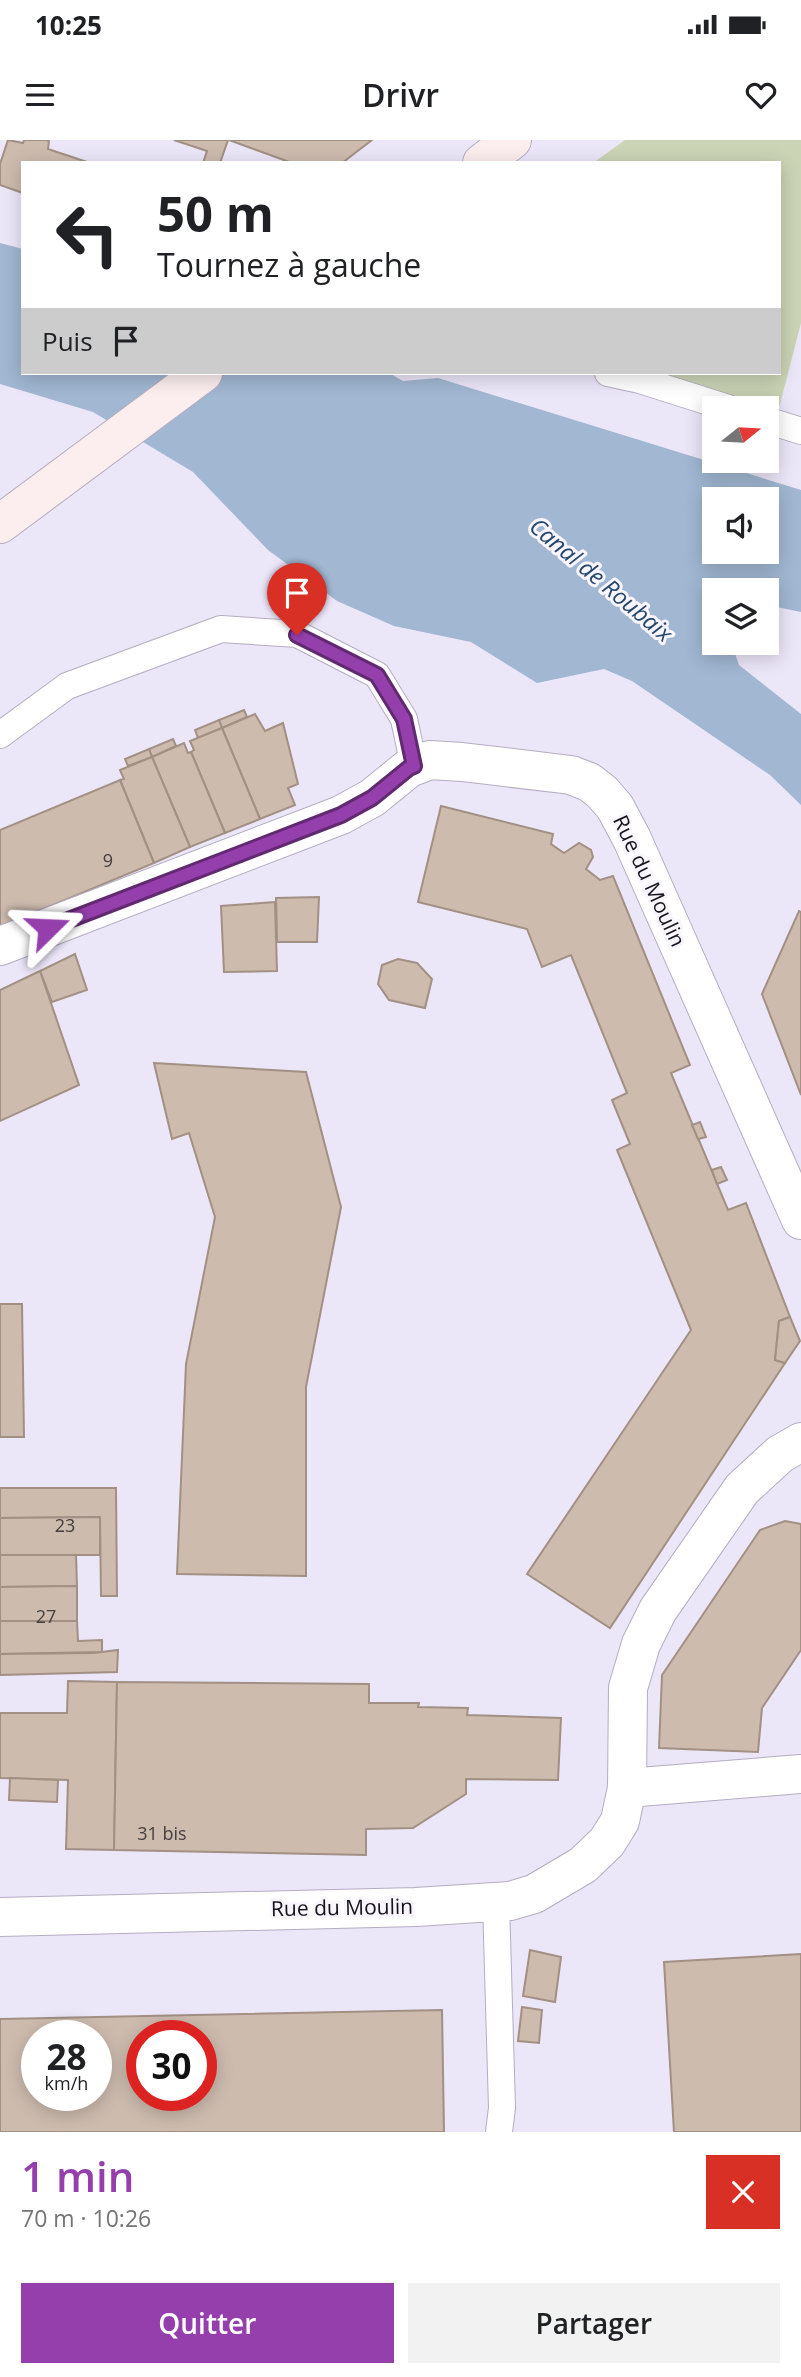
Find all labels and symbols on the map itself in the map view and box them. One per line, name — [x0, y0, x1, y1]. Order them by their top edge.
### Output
north arrow — [702, 396, 779, 472]
water label: Canal de Roubaix — [523, 510, 681, 649]
pin — [267, 563, 327, 635]
street label: Rue du Moulin — [607, 810, 693, 951]
house number: 9 — [103, 848, 113, 872]
position arrow — [11, 891, 85, 965]
house number: 23 — [55, 1513, 75, 1537]
house number: 27 — [36, 1604, 56, 1628]
house number: 31 bis — [137, 1821, 187, 1845]
street label: Rue du Moulin — [271, 1892, 413, 1922]
speed limit sign: 30 — [126, 2020, 217, 2111]

